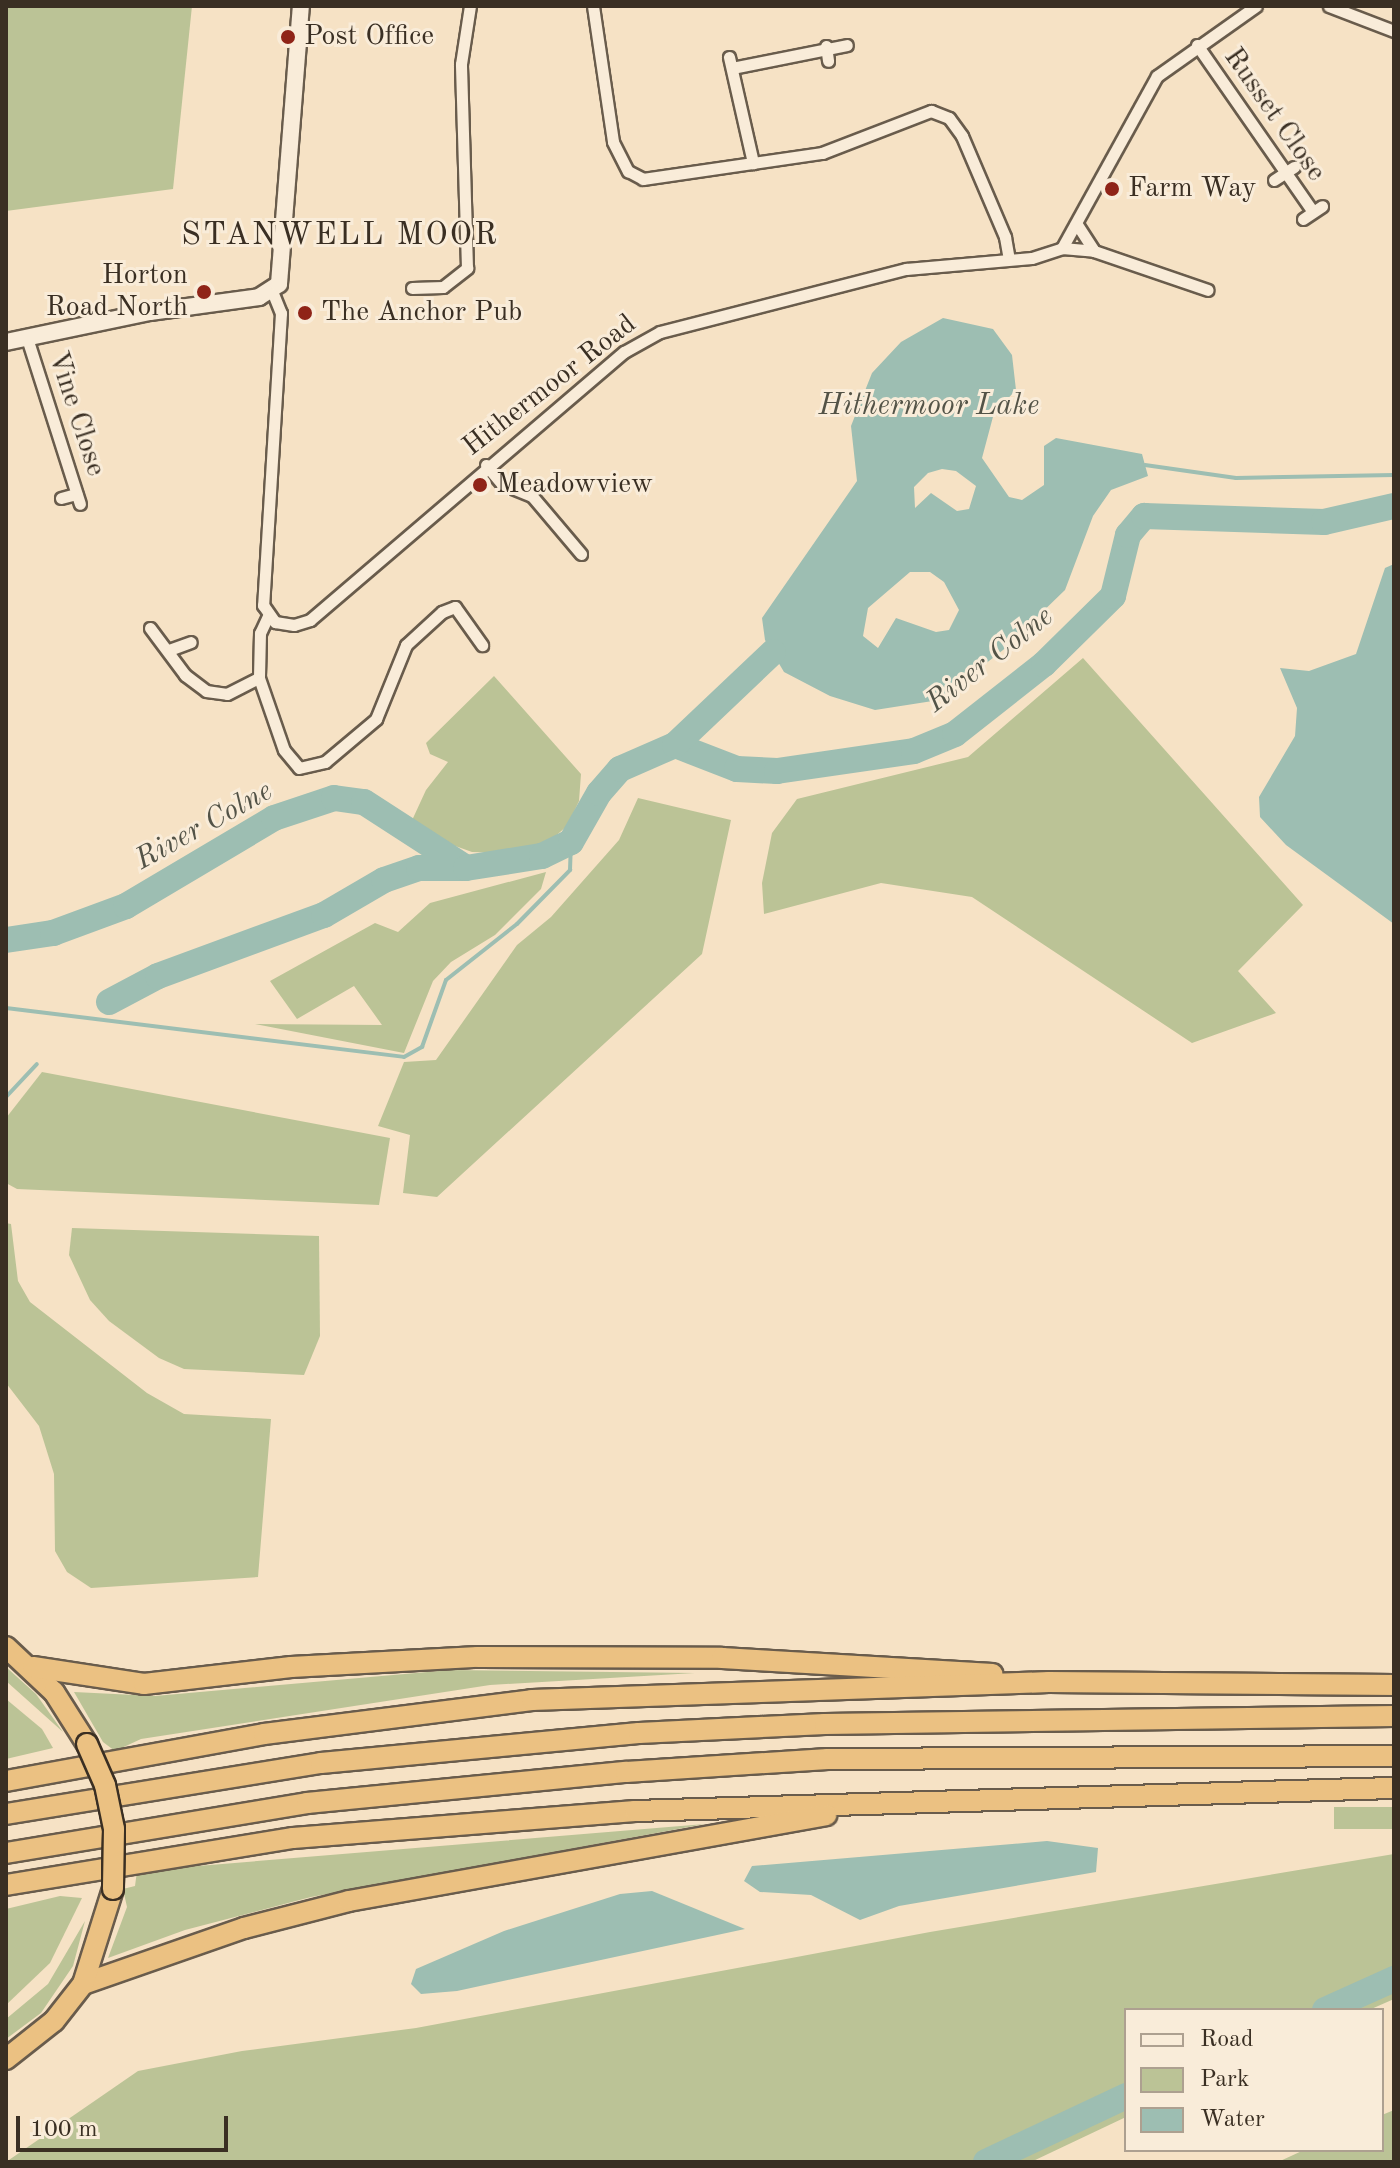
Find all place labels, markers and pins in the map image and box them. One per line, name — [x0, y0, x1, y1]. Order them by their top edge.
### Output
place label: Post Office — [304, 20, 434, 54]
marker: Post Office — [279, 28, 297, 46]
place label: Farm Way — [1128, 172, 1256, 206]
marker: Farm Way — [1103, 180, 1121, 198]
place label: Horton Road North — [46, 259, 188, 325]
marker: Horton Road North — [195, 283, 213, 301]
place label: The Anchor Pub — [321, 296, 522, 330]
marker: The Anchor Pub — [296, 304, 314, 322]
place label: Meadowview — [496, 468, 653, 502]
marker: Meadowview — [471, 476, 489, 494]

